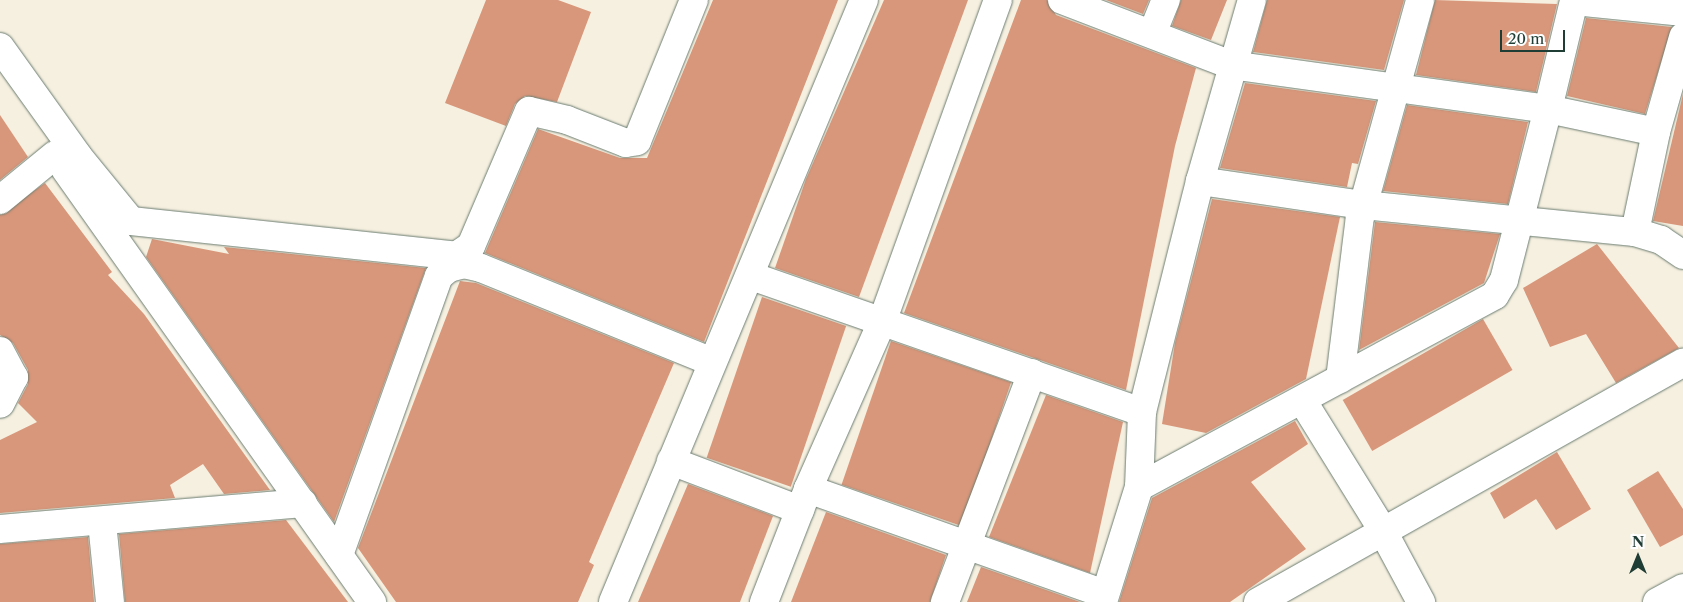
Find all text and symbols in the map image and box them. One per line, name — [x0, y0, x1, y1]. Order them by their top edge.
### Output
scale bar — [1503, 20, 1568, 52]
text: 20 m — [1508, 29, 1544, 48]
north arrow — [1613, 532, 1663, 582]
text: N — [1632, 533, 1644, 551]

